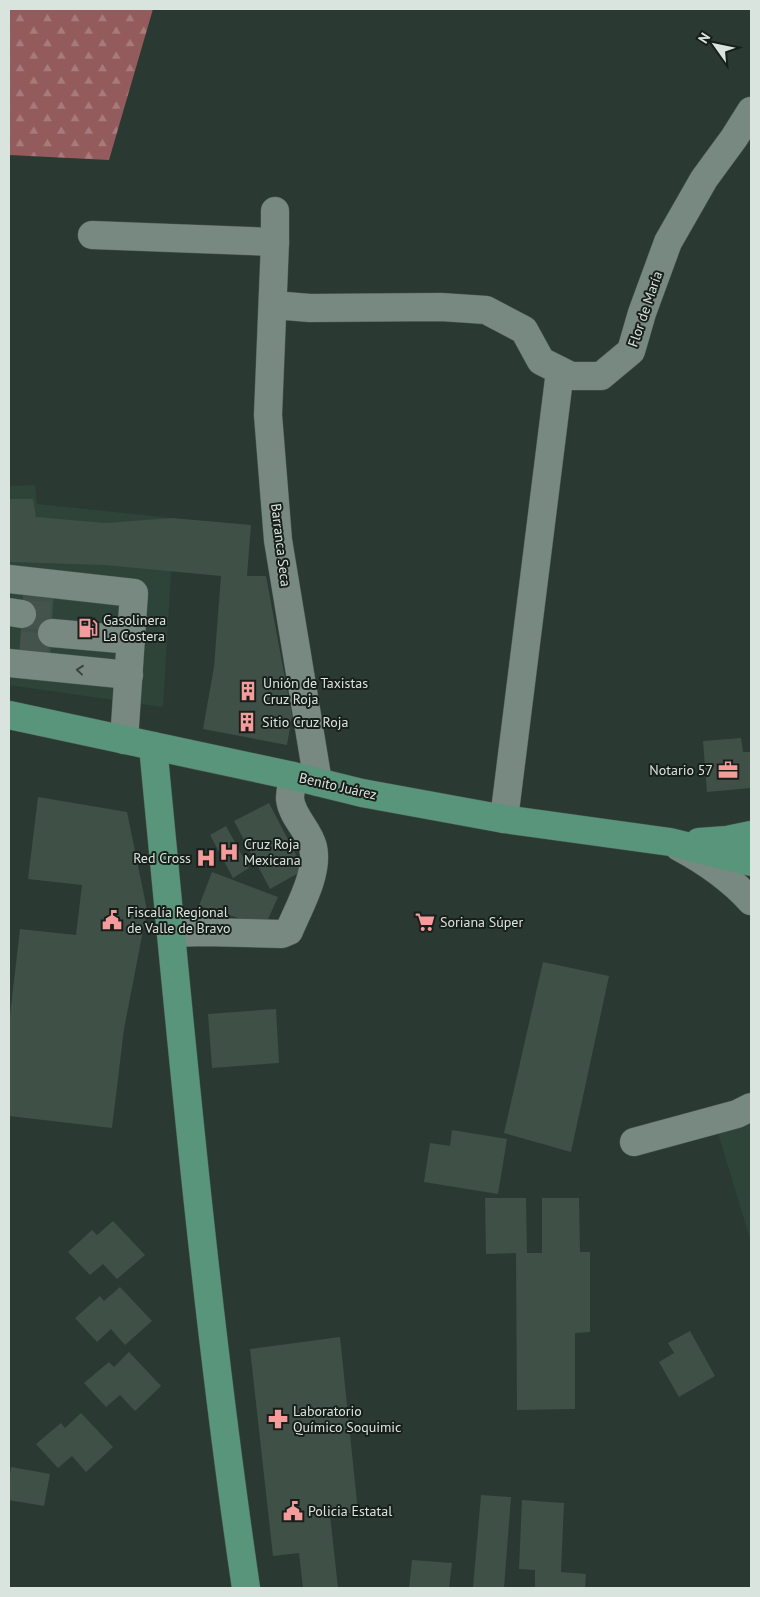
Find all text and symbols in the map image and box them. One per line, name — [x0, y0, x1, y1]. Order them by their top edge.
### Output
north arrow — [690, 20, 740, 70]
text: N — [694, 29, 714, 47]
street label: Flor de María — [624, 269, 666, 349]
street label: Barranca Seca — [267, 502, 295, 588]
place label: Gasolinera La Costera — [103, 611, 166, 645]
fuel station icon: Gasolinera La Costera — [77, 617, 99, 639]
one-way arrow — [76, 665, 84, 676]
place label: Unión de Taxistas Cruz Roja — [263, 674, 368, 708]
building icon: Unión de Taxistas Cruz Roja — [237, 680, 259, 702]
building icon: Sitio Cruz Roja — [236, 711, 258, 733]
place label: Sitio Cruz Roja — [262, 713, 348, 731]
office icon: Notario 57 — [717, 759, 739, 781]
place label: Notario 57 — [649, 761, 713, 779]
street label: Benito Juárez — [297, 768, 379, 804]
place label: Cruz Roja Mexicana — [244, 835, 301, 869]
hospital icon: Cruz Roja Mexicana — [218, 841, 240, 863]
hospital icon: Red Cross — [195, 847, 217, 869]
place label: Red Cross — [133, 849, 191, 867]
place label: Fiscalía Regional de Valle de Bravo — [127, 903, 231, 937]
public building icon: Fiscalía Regional de Valle de Bravo — [101, 909, 123, 931]
supermarket icon: Soriana Súper — [414, 911, 436, 933]
place label: Soriana Súper — [440, 913, 523, 931]
place label: Laboratorio Químico Soquimic — [293, 1402, 401, 1436]
pharmacy icon: Laboratorio Químico Soquimic — [267, 1408, 289, 1430]
public building icon: Policia Estatal — [282, 1500, 304, 1522]
place label: Policia Estatal — [308, 1502, 392, 1520]

